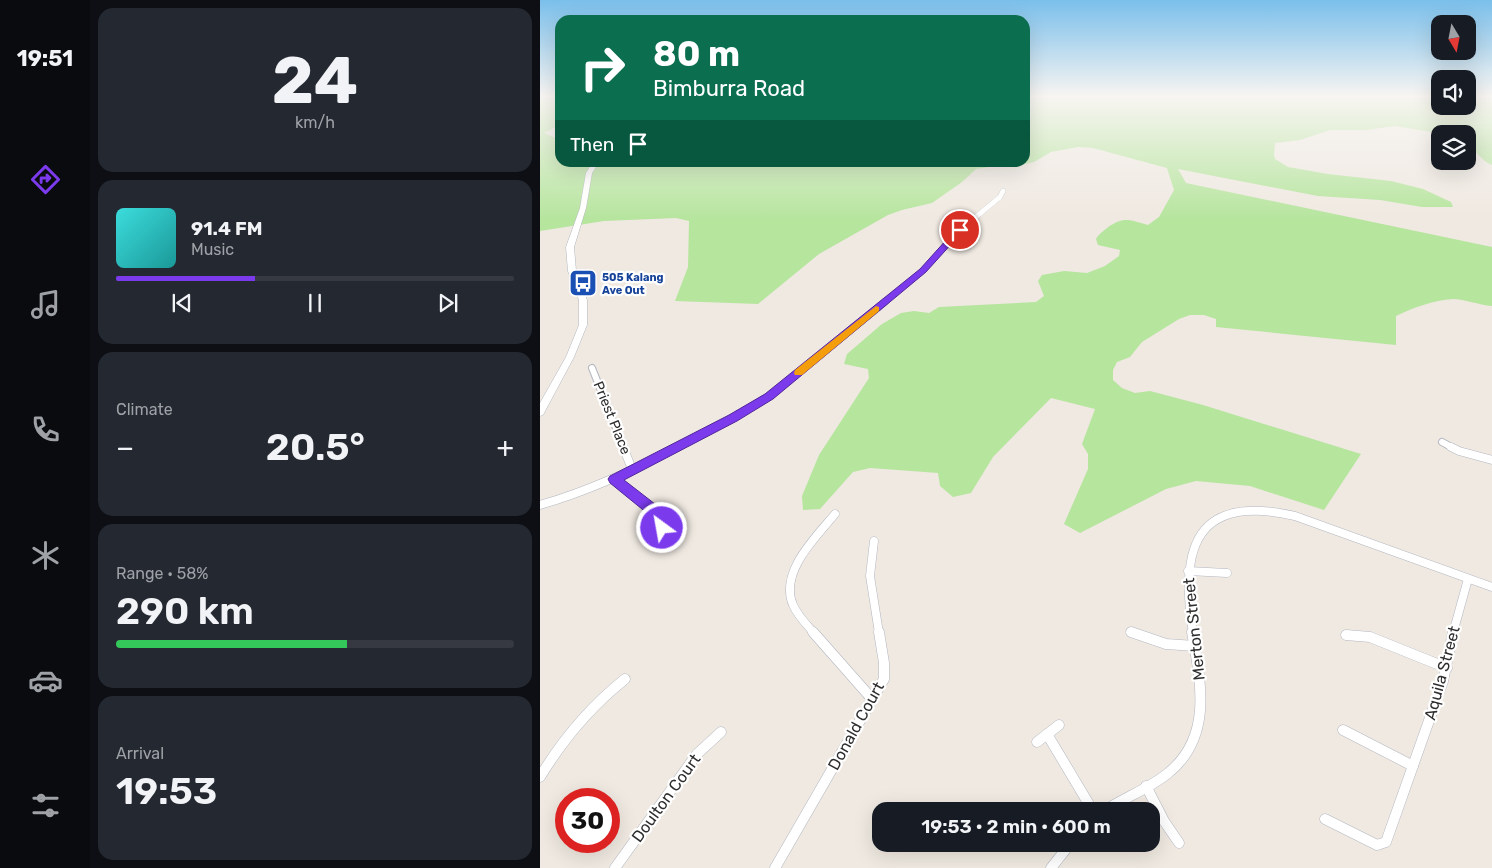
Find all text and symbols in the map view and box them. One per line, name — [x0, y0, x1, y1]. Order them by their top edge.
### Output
north arrow — [1431, 15, 1476, 60]
map controls — [1431, 15, 1476, 170]
text: 80 m — [653, 33, 740, 75]
icon: right — [570, 35, 635, 100]
text: 24 — [272, 42, 358, 119]
text: 19:51 — [17, 45, 73, 72]
button: sound — [1431, 70, 1476, 115]
text: Bimburra Road — [653, 75, 805, 102]
text: km/h — [295, 113, 335, 132]
button: layers — [1431, 125, 1476, 170]
icon: arrive — [624, 130, 652, 158]
text: Then — [570, 133, 614, 156]
icon: directions — [28, 162, 63, 197]
pin — [939, 209, 981, 251]
icon: arrive — [946, 216, 974, 244]
text: 91.4 FM — [191, 217, 262, 240]
text: Music — [191, 240, 234, 259]
bus stop icon: 505 Kalang Ave Out — [568, 268, 598, 298]
place label: 505 Kalang Ave Out — [602, 271, 663, 297]
icon: music — [28, 287, 63, 322]
icon: previous — [168, 289, 196, 317]
icon: pause — [301, 289, 329, 317]
icon: next — [434, 289, 462, 317]
street label: Priest Place — [590, 379, 634, 457]
text: Climate — [116, 400, 173, 419]
icon: phone — [28, 412, 63, 447]
text: 20.5° — [266, 424, 365, 470]
text: − — [116, 431, 134, 464]
text: + — [497, 431, 514, 464]
position arrow — [635, 501, 687, 553]
icon: climate — [28, 538, 63, 573]
text: Range · 58% — [116, 564, 209, 583]
street label: Merton Street — [1179, 577, 1209, 681]
text: 290 km — [116, 588, 254, 634]
street label: Aquila Street — [1420, 624, 1464, 722]
icon: car — [28, 663, 63, 698]
street label: Donald Court — [824, 679, 888, 773]
text: Arrival — [116, 744, 164, 763]
street label: Doulton Court — [628, 750, 704, 846]
text: 19:53 — [116, 768, 217, 814]
icon: filters — [28, 788, 63, 823]
speed limit sign: 30 — [555, 788, 620, 853]
text: 19:53 · 2 min · 600 m — [921, 815, 1111, 838]

